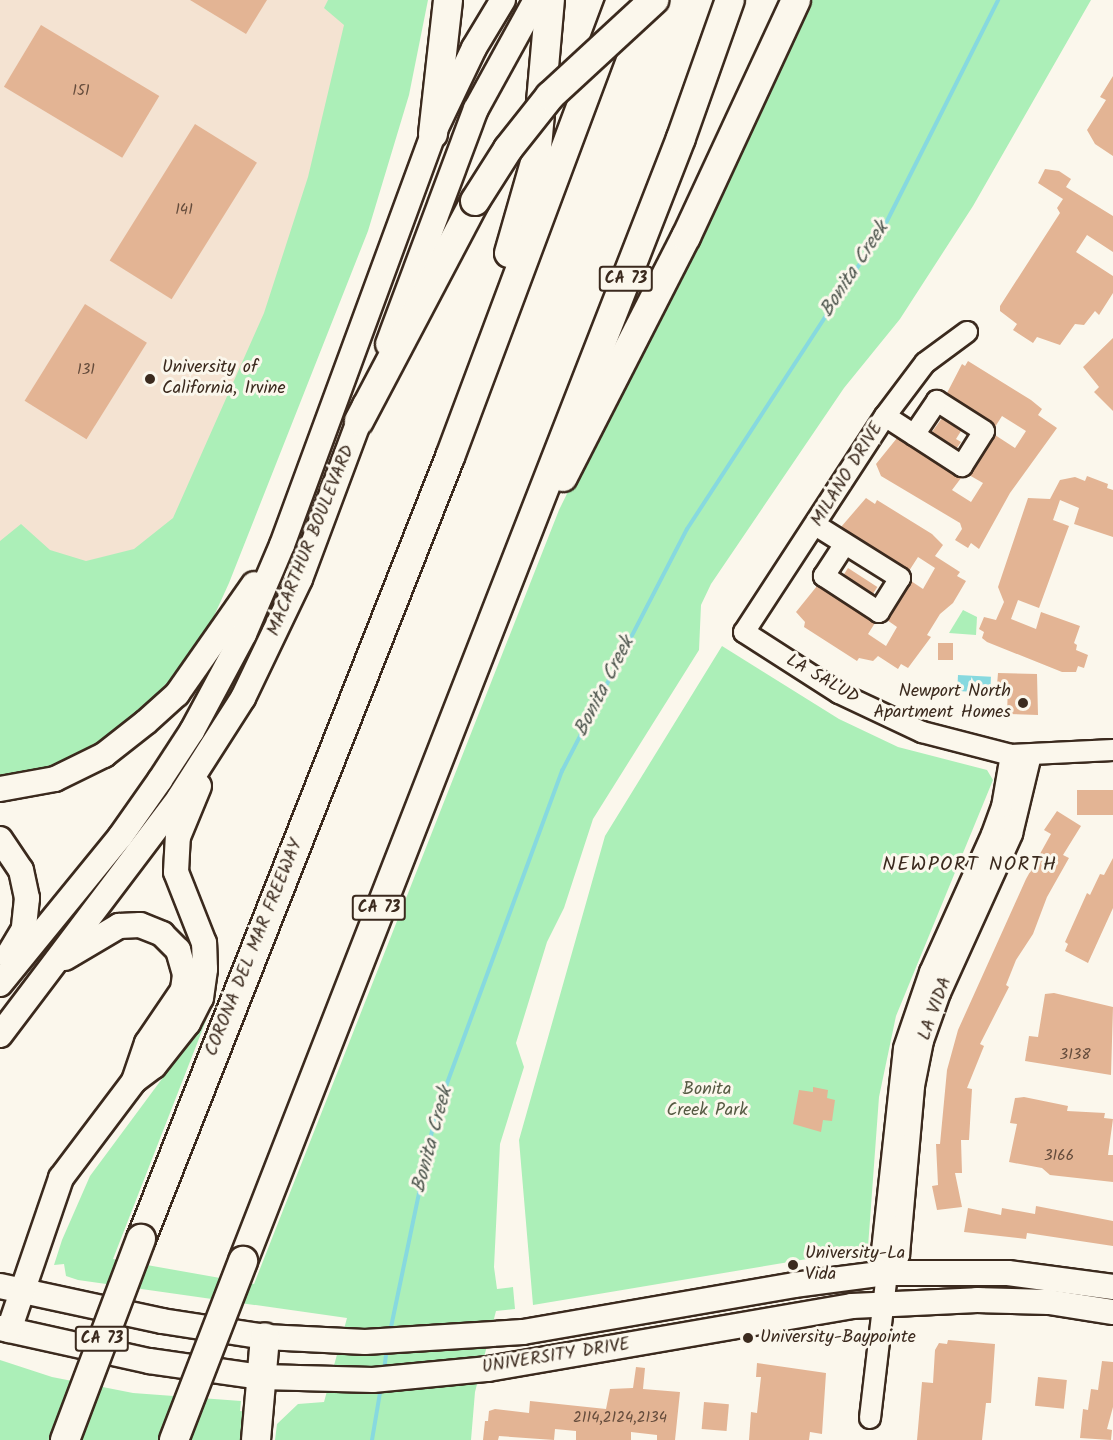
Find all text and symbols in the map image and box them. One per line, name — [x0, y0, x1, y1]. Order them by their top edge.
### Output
house number: 151 — [72, 83, 90, 101]
house number: 141 — [175, 202, 193, 220]
water label: Bonita Creek — [815, 218, 895, 322]
road number: CA 73 — [598, 266, 654, 292]
place label: University of California, Irvine — [162, 358, 286, 400]
house number: 131 — [77, 362, 95, 380]
marker: University of California, Irvine — [143, 372, 157, 386]
street label: MILANO DRIVE — [807, 419, 889, 531]
street label: MACARTHUR BOULEVARD — [264, 442, 360, 640]
water label: Bonita Creek — [570, 633, 640, 741]
street label: LA SALUD — [782, 650, 862, 710]
place label: Newport North Apartment Homes — [874, 682, 1011, 724]
marker: Newport North Apartment Homes — [1016, 696, 1030, 710]
street label: CORONA DEL MAR FREEWAY — [202, 836, 308, 1060]
district label: NEWPORT NORTH — [882, 853, 1058, 877]
road number: CA 73 — [350, 895, 407, 921]
street label: LA VIDA — [915, 974, 957, 1044]
house number: 3138 — [1060, 1047, 1090, 1065]
park label: Bonita Creek Park — [666, 1080, 748, 1122]
water label: Bonita Creek — [407, 1085, 459, 1195]
house number: 3166 — [1044, 1148, 1074, 1166]
place label: University-La Vida — [805, 1244, 905, 1286]
marker: University-La Vida — [786, 1258, 800, 1272]
road number: CA 73 — [74, 1326, 130, 1352]
place label: University-Baypointe — [760, 1327, 916, 1349]
marker: University-Baypointe — [741, 1331, 755, 1345]
street label: UNIVERSITY DRIVE — [481, 1335, 631, 1379]
house number: 2114,2124,2134 — [573, 1410, 667, 1428]

